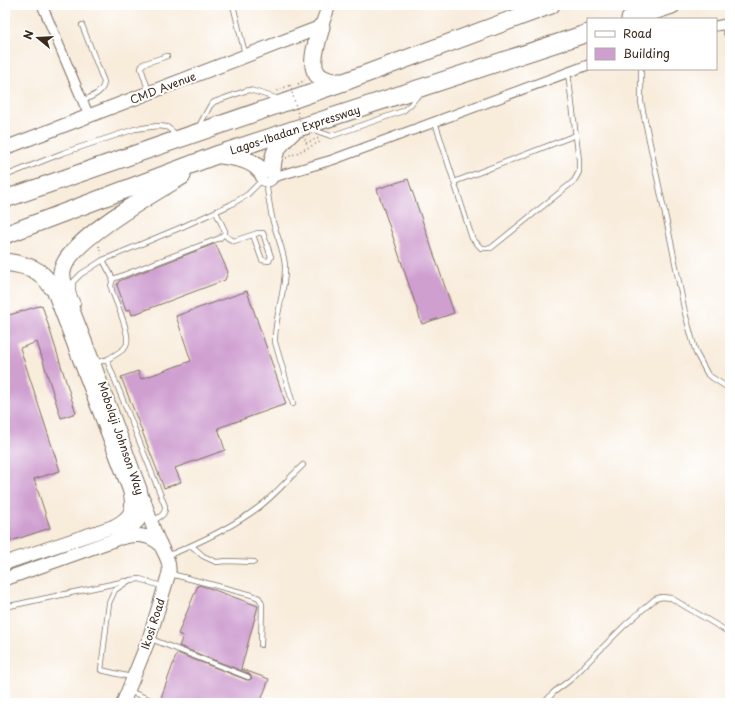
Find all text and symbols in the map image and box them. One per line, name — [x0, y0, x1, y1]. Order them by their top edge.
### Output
north arrow — [18, 18, 58, 58]
legend — [587, 18, 717, 70]
text: Road — [623, 24, 652, 42]
text: N — [19, 28, 38, 42]
text: Building — [623, 44, 670, 62]
street label: CMD Avenue — [127, 67, 198, 108]
street label: Lagos-Ibadan Expressway — [227, 100, 362, 159]
street label: Mobolaji Johnson Way — [94, 379, 149, 497]
street label: Ikosi Road — [136, 596, 169, 652]

